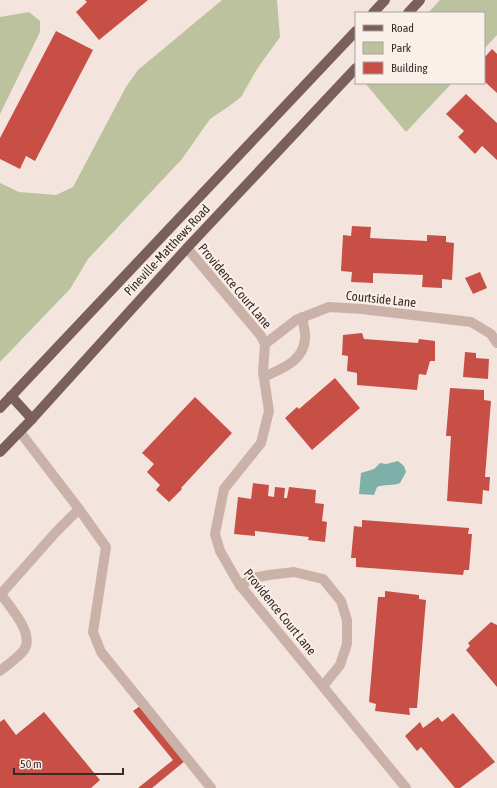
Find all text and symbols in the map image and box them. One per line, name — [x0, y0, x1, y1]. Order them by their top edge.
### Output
legend — [355, 12, 485, 84]
text: Road — [391, 21, 414, 35]
text: Park — [391, 41, 412, 55]
text: Building — [391, 61, 429, 75]
street label: Pineville-Matthews Road — [121, 201, 213, 299]
street label: Providence Court Lane — [195, 241, 275, 332]
street label: Courtside Lane — [345, 288, 417, 310]
street label: Providence Court Lane — [241, 566, 319, 658]
scale bar — [14, 750, 123, 776]
text: 50 m — [20, 757, 42, 771]

